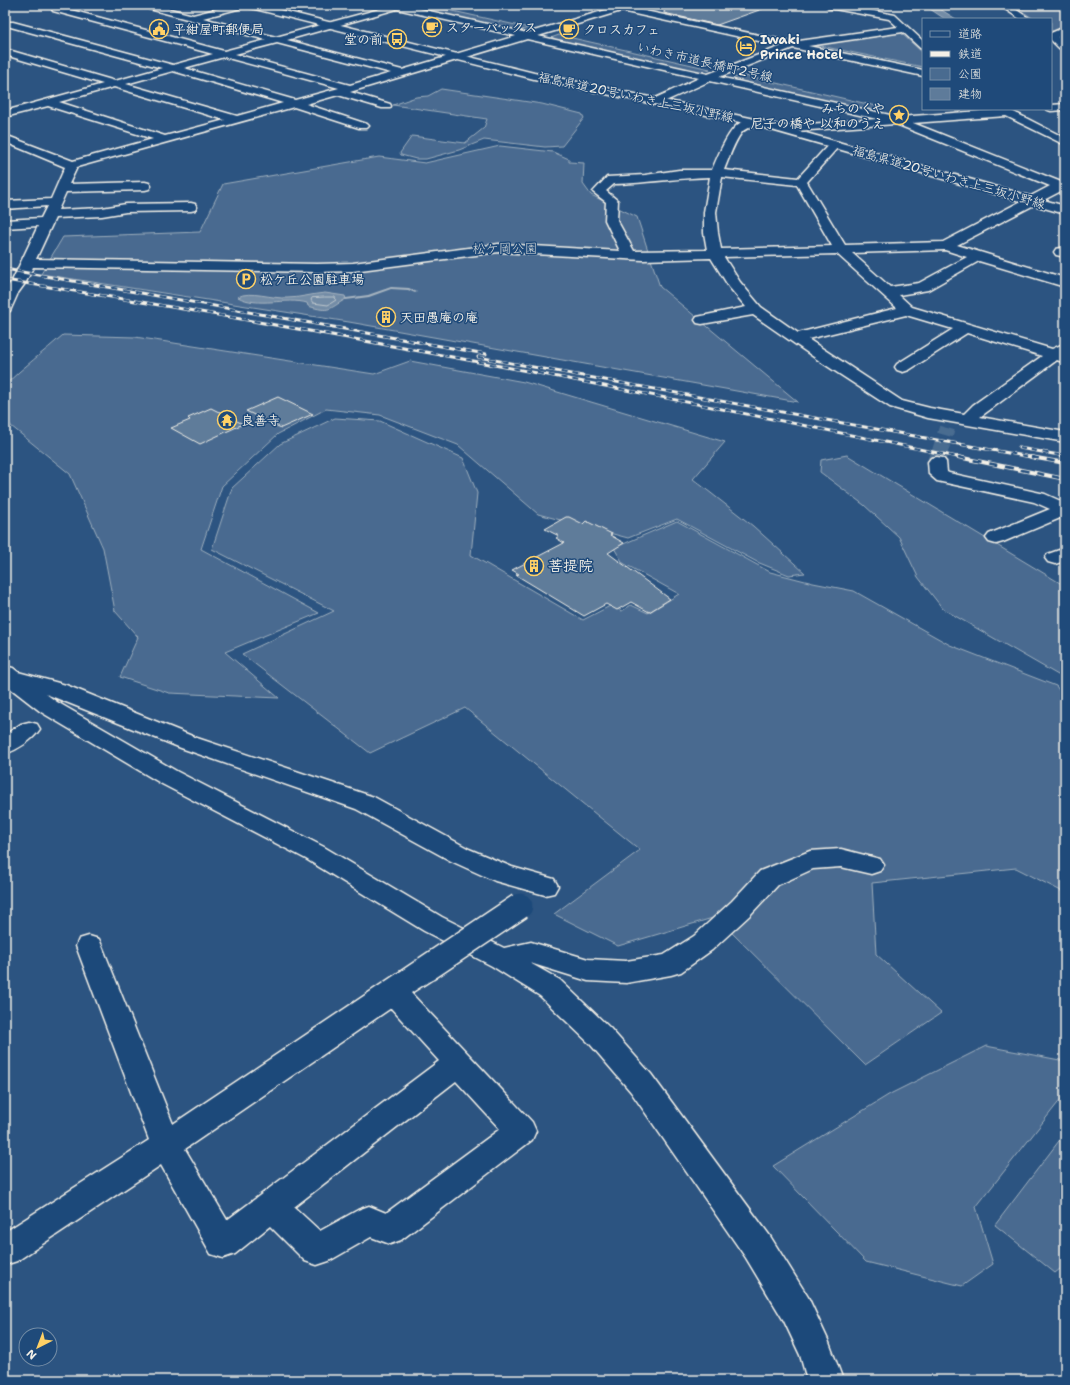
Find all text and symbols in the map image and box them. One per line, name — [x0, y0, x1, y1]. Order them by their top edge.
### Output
cafe icon: スターバックス — [421, 16, 443, 38]
public building icon: 平紺屋町郵便局 — [148, 18, 170, 40]
cafe icon: クロスカフェ — [558, 18, 580, 40]
legend — [922, 18, 1052, 110]
place label: スターバックス — [446, 19, 537, 36]
place label: 平紺屋町郵便局 — [173, 21, 264, 38]
place label: クロスカフェ — [583, 21, 660, 38]
text: 道路 — [958, 26, 982, 42]
bus stop icon: 堂の前 — [386, 28, 408, 50]
place label: 堂の前 — [344, 31, 383, 48]
place label: Iwaki Prince Hotel — [760, 31, 843, 63]
hotel icon: Iwaki Prince Hotel — [735, 35, 757, 57]
street label: いわき市道長橋町2号線 — [635, 38, 776, 86]
text: 鉄道 — [958, 46, 982, 62]
text: 公園 — [958, 66, 982, 82]
street label: 福島県道20号いわき上三坂小野線 — [537, 68, 736, 126]
text: 建物 — [958, 86, 982, 102]
place label: みちのくや 尼子の橋や 以和のうえ — [751, 100, 885, 132]
place icon: みちのくや 尼子の橋や 以和のうえ — [888, 104, 910, 126]
street label: 福島県道20号いわき上三坂小野線 — [851, 141, 1048, 213]
park label: 松ケ岡公園 — [472, 240, 538, 257]
parking icon: 松ケ丘公園駐車場 — [235, 268, 257, 290]
place label: 松ケ丘公園駐車場 — [260, 271, 364, 288]
building icon: 天田愚庵の庵 — [375, 306, 397, 328]
place label: 天田愚庵の庵 — [400, 309, 478, 326]
temple icon: 良善寺 — [216, 409, 238, 431]
place label: 良善寺 — [241, 412, 280, 429]
building icon: 菩提院 — [523, 555, 545, 577]
place label: 菩提院 — [548, 556, 593, 576]
north arrow — [18, 1327, 58, 1367]
text: N — [23, 1345, 40, 1363]

